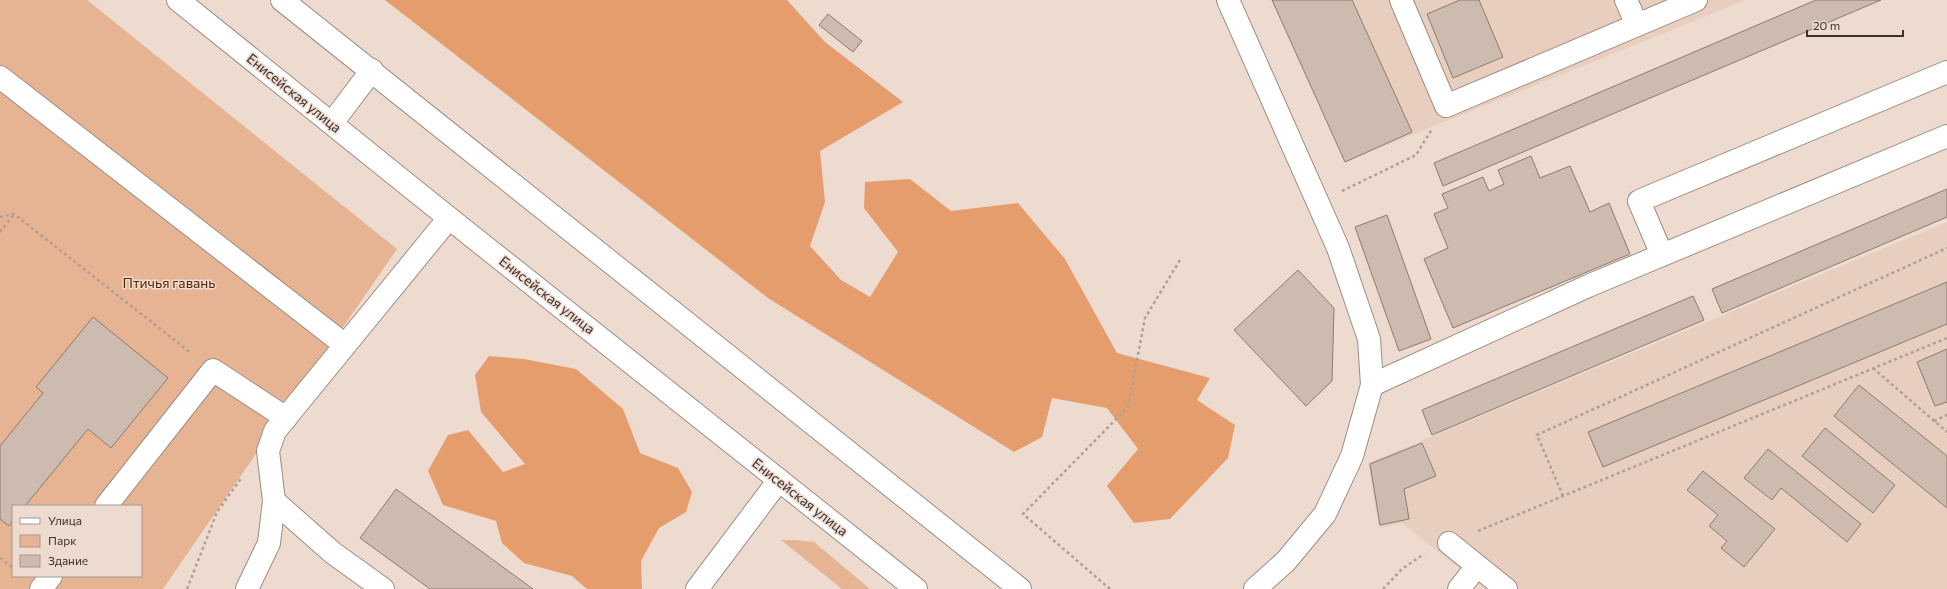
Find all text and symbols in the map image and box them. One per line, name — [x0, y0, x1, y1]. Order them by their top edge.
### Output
scale bar — [1807, 12, 1903, 38]
text: 20 m — [1813, 18, 1840, 32]
street label: Енисейская улица — [244, 49, 345, 136]
street label: Енисейская улица — [496, 252, 599, 337]
park label: Птичья гавань — [123, 274, 215, 291]
street label: Енисейская улица — [749, 454, 852, 539]
legend — [12, 505, 142, 577]
text: Улица — [48, 513, 82, 527]
text: Парк — [48, 533, 77, 547]
text: Здание — [48, 553, 88, 567]

